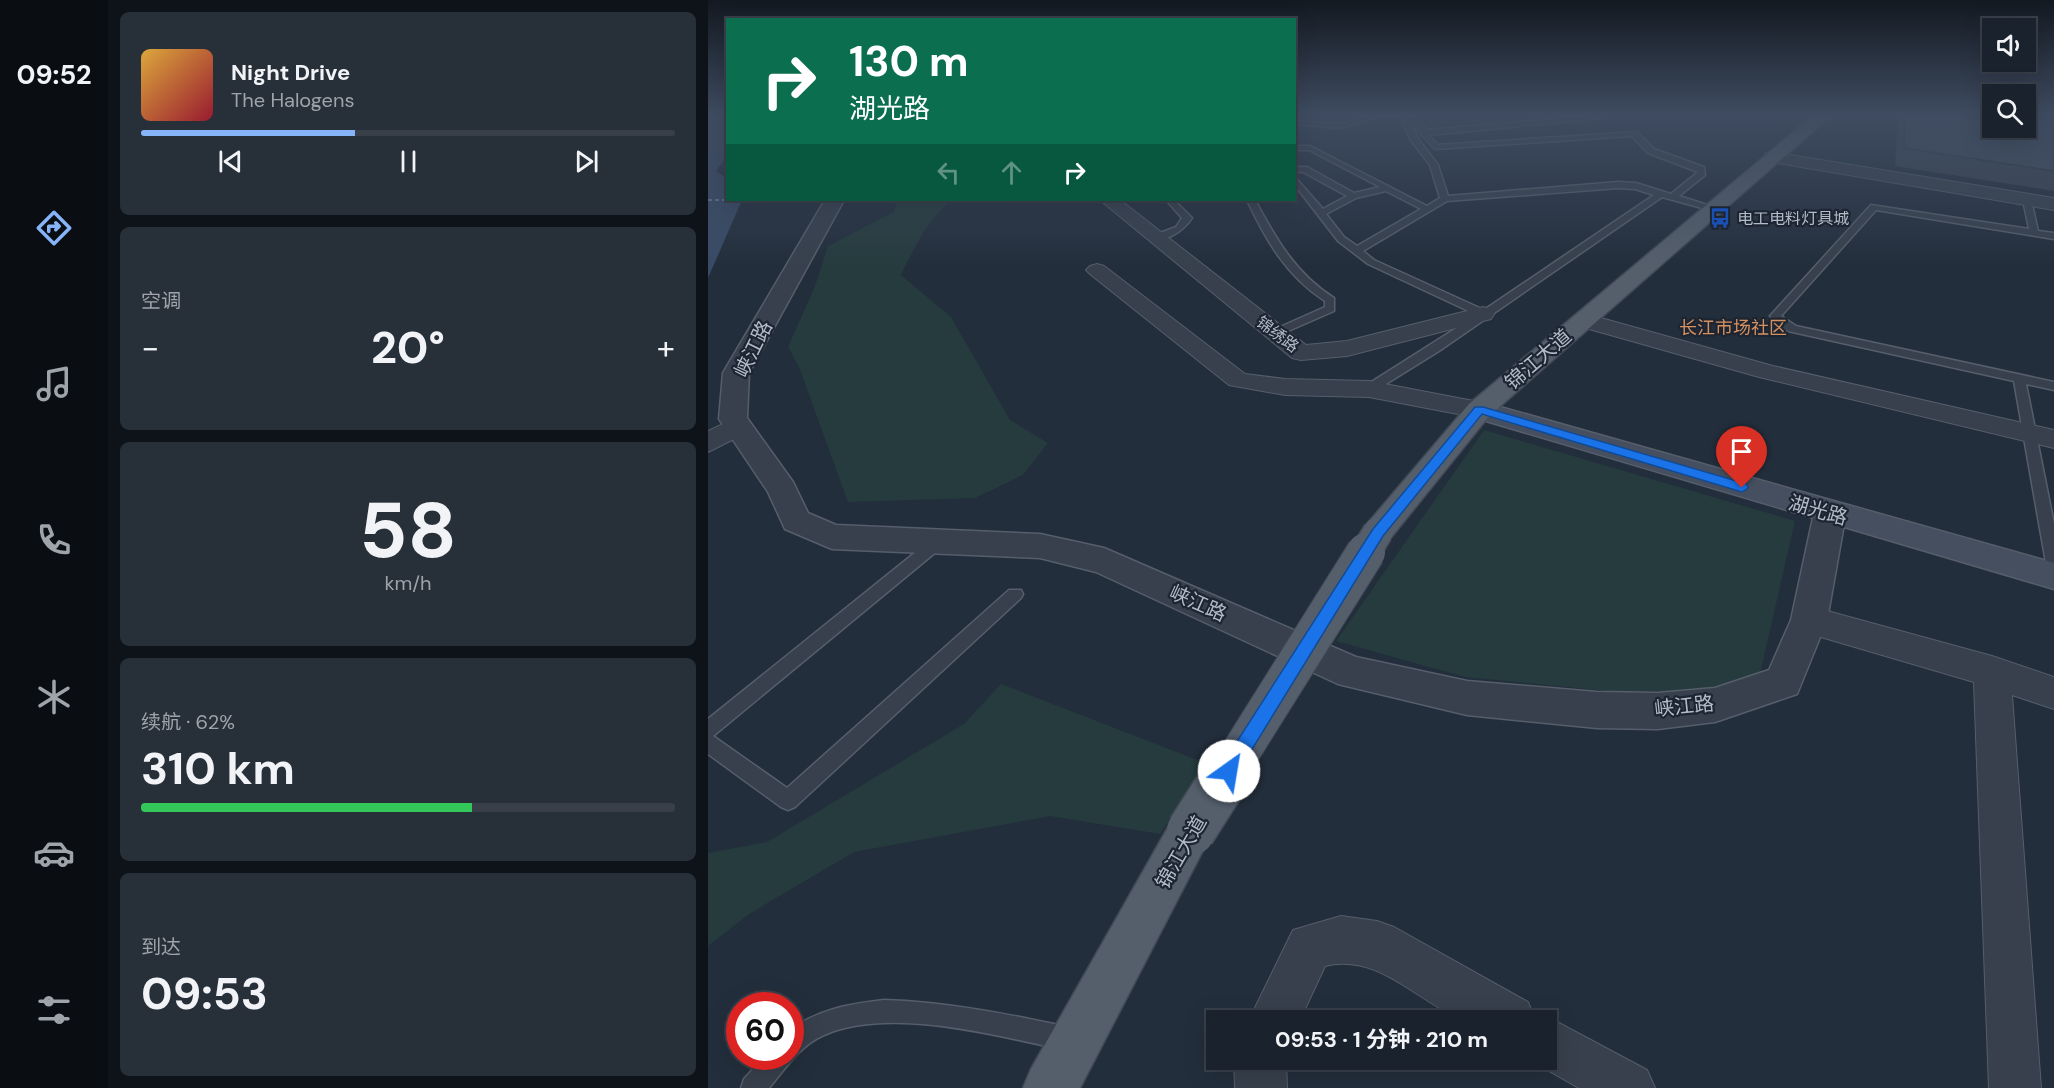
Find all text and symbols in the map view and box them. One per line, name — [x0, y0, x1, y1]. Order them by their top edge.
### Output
map controls — [1982, 18, 2036, 138]
button: sound — [1982, 18, 2036, 72]
text: 130 m — [849, 34, 969, 89]
icon: right — [750, 42, 828, 120]
text: 09:52 — [16, 57, 92, 92]
text: Night Drive — [231, 58, 350, 87]
button: search — [1982, 84, 2036, 138]
text: The Halogens — [231, 87, 354, 113]
text: 湖光路 — [849, 91, 930, 126]
icon: previous — [214, 145, 247, 178]
icon: pause — [392, 145, 425, 178]
icon: next — [570, 145, 603, 178]
icon: left — [932, 156, 965, 189]
icon: ahead — [995, 156, 1028, 189]
icon: right — [1058, 156, 1091, 189]
bus stop icon: 电工电料灯具城 — [1708, 206, 1732, 230]
icon: directions — [33, 207, 75, 249]
place label: 电工电料灯具城 — [1737, 208, 1849, 229]
text: 空调 — [141, 288, 181, 314]
street label: 锦绣路 — [1252, 312, 1303, 357]
street label: 峡江路 — [728, 316, 778, 382]
district label: 长江市场社区 — [1679, 316, 1787, 340]
text: 20° — [371, 318, 445, 377]
street label: 锦江大道 — [1499, 323, 1577, 395]
text: − — [141, 326, 159, 369]
text: + — [657, 326, 675, 369]
icon: music — [33, 363, 75, 405]
pin — [1716, 426, 1767, 488]
icon: arrive — [1725, 435, 1758, 468]
text: 58 — [359, 480, 457, 581]
street label: 湖光路 — [1786, 489, 1850, 531]
icon: phone — [33, 519, 75, 561]
text: km/h — [384, 570, 432, 596]
street label: 峡江路 — [1165, 579, 1231, 627]
icon: climate — [33, 676, 75, 718]
street label: 峡江路 — [1653, 690, 1715, 722]
text: 续航 · 62% — [141, 709, 235, 735]
text: 310 km — [141, 739, 295, 798]
position arrow — [1197, 739, 1261, 803]
street label: 锦江大道 — [1150, 811, 1212, 893]
icon: car — [33, 832, 75, 874]
text: 到达 — [141, 934, 181, 960]
text: 09:53 — [141, 964, 268, 1023]
icon: filters — [33, 989, 75, 1031]
speed limit sign: 60 — [726, 992, 804, 1070]
text: 09:53 · 1 分钟 · 210 m — [1275, 1025, 1488, 1054]

